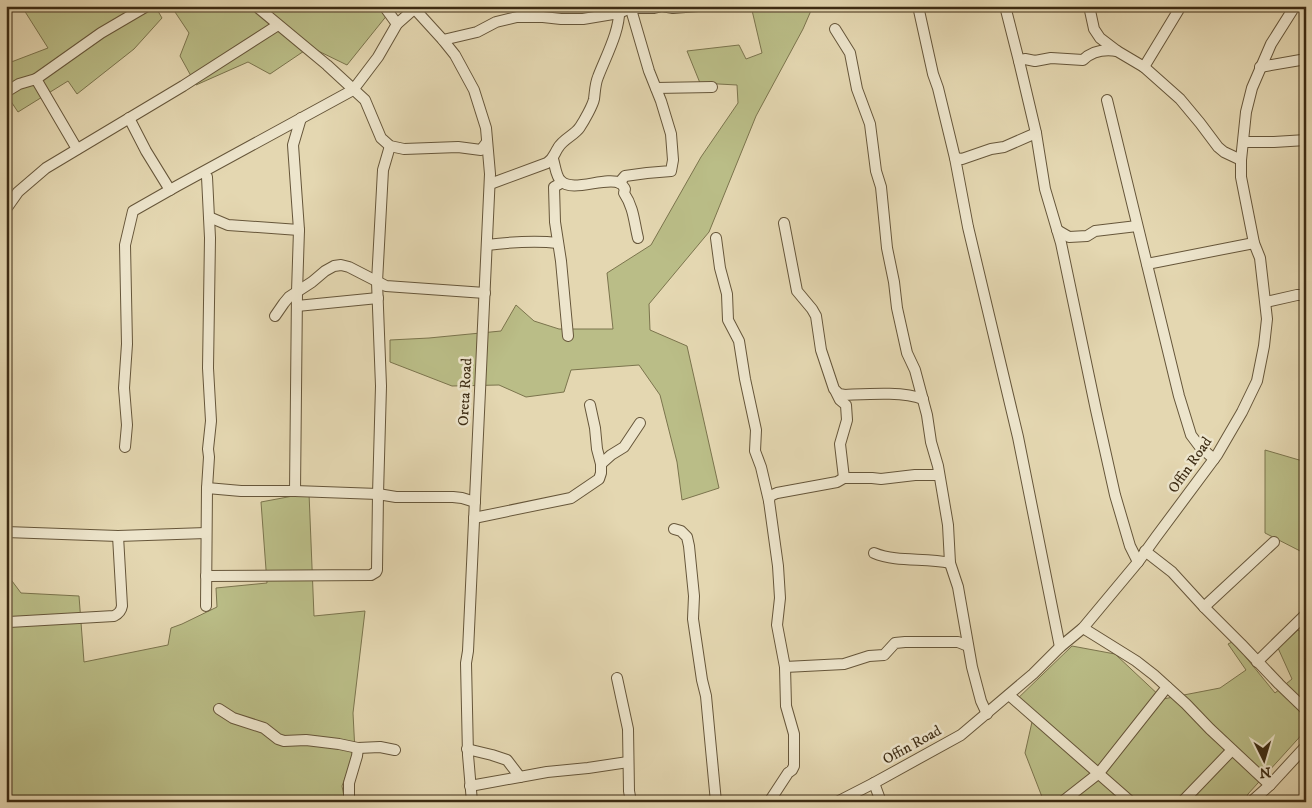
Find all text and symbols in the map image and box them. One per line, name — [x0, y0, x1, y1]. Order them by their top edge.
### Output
street label: Oreta Road — [454, 357, 476, 426]
street label: Offin Road — [1164, 433, 1217, 497]
street label: Offin Road — [879, 721, 945, 769]
north arrow — [1240, 736, 1290, 786]
text: N — [1258, 762, 1272, 781]

